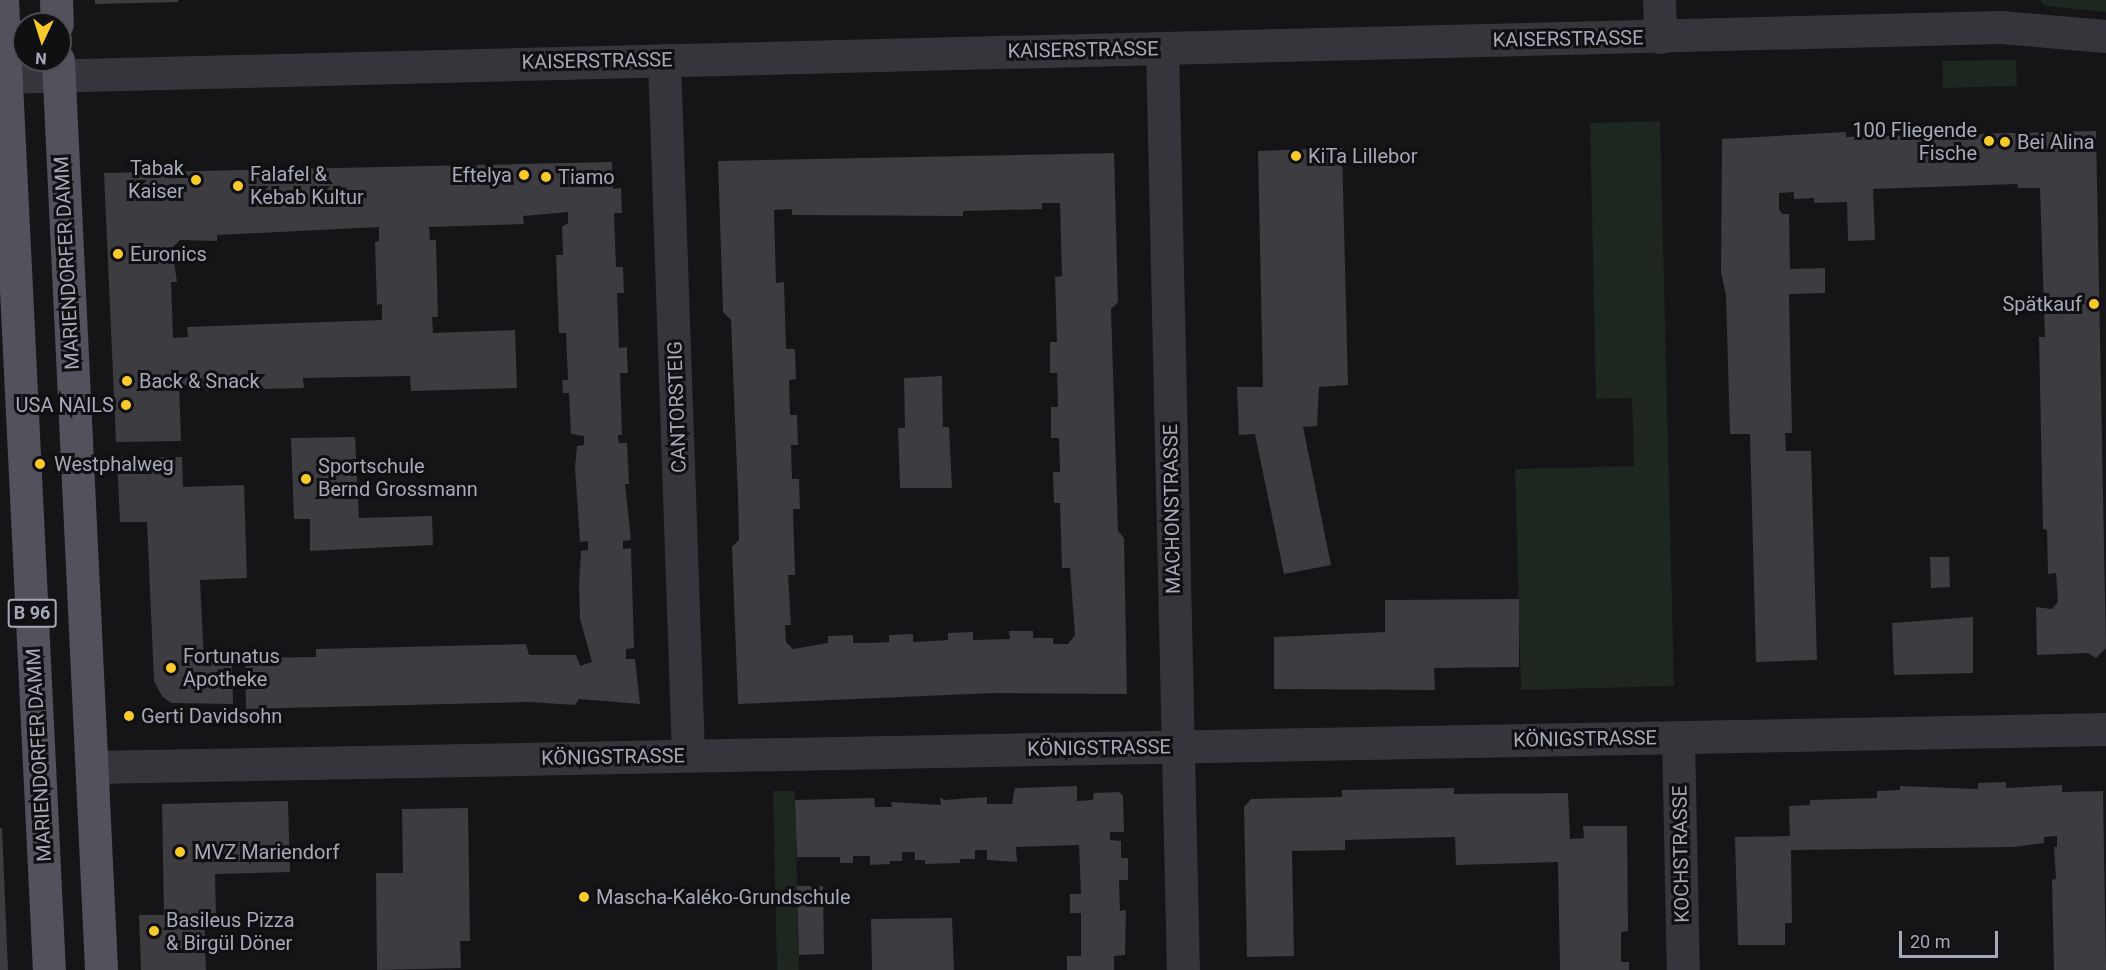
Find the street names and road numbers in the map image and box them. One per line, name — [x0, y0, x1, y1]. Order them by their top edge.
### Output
street label: KAISERSTRASSE — [1492, 26, 1644, 52]
street label: KAISERSTRASSE — [1007, 37, 1159, 63]
street label: KAISERSTRASSE — [521, 48, 673, 74]
street label: MARIENDORFER DAMM — [49, 156, 85, 370]
street label: CANTORSTEIG — [663, 341, 691, 473]
street label: MACHONSTRASSE — [1159, 424, 1185, 594]
road number: B 96 — [6, 598, 57, 628]
street label: MARIENDORFER DAMM — [21, 648, 57, 862]
street label: KÖNIGSTRASSE — [1513, 726, 1657, 752]
street label: KÖNIGSTRASSE — [1027, 735, 1171, 761]
street label: KÖNIGSTRASSE — [541, 744, 685, 770]
street label: KOCHSTRASSE — [1668, 785, 1694, 923]

